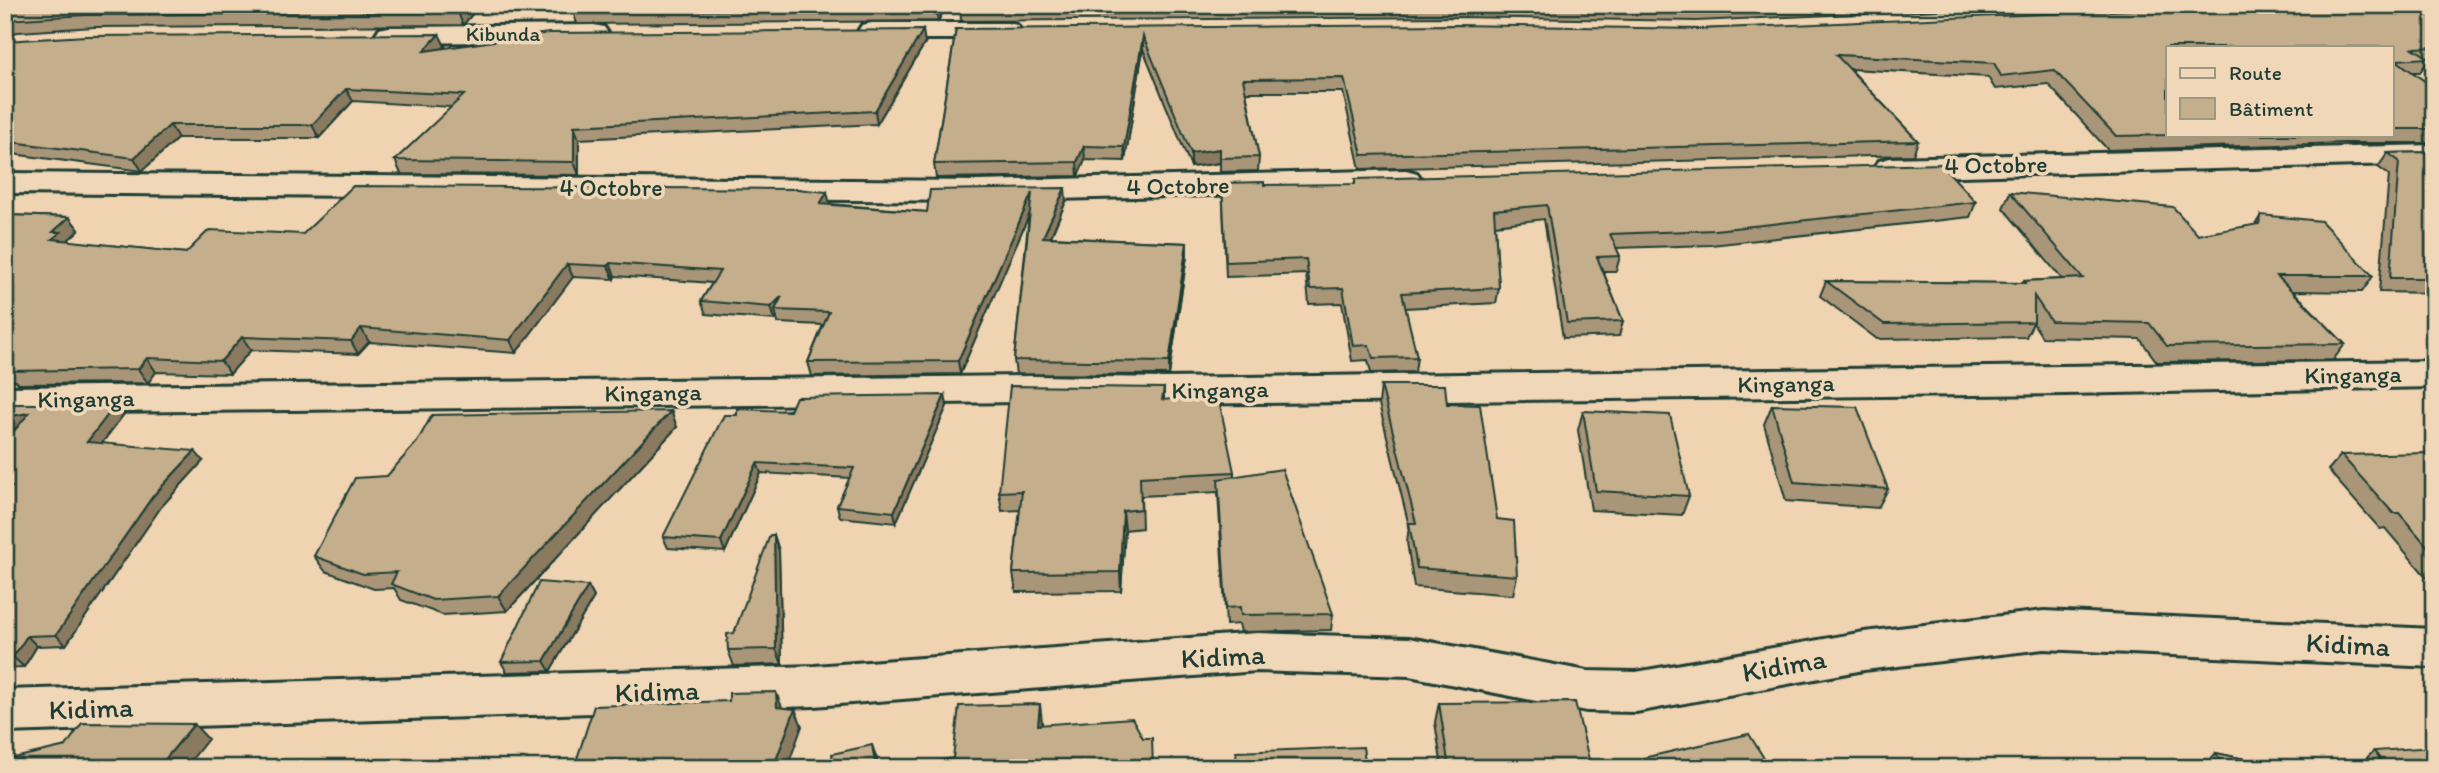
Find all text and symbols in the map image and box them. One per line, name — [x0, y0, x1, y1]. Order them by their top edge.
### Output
street label: Kibunda — [466, 21, 540, 46]
legend — [2166, 46, 2394, 136]
text: Route — [2229, 60, 2282, 85]
text: Bâtiment — [2229, 96, 2313, 121]
street label: 4 Octobre — [1944, 149, 2048, 180]
street label: 4 Octobre — [1126, 170, 1230, 201]
street label: 4 Octobre — [559, 173, 663, 202]
street label: Kinganga — [2304, 359, 2402, 390]
street label: Kinganga — [1737, 368, 1835, 399]
street label: Kinganga — [1171, 374, 1269, 405]
street label: Kinganga — [604, 377, 702, 408]
street label: Kinganga — [37, 383, 135, 414]
street label: Kidima — [2305, 625, 2392, 663]
street label: Kidima — [1180, 637, 1267, 675]
street label: Kidima — [1739, 641, 1829, 689]
street label: Kidima — [614, 673, 700, 709]
street label: Kidima — [48, 690, 134, 726]

